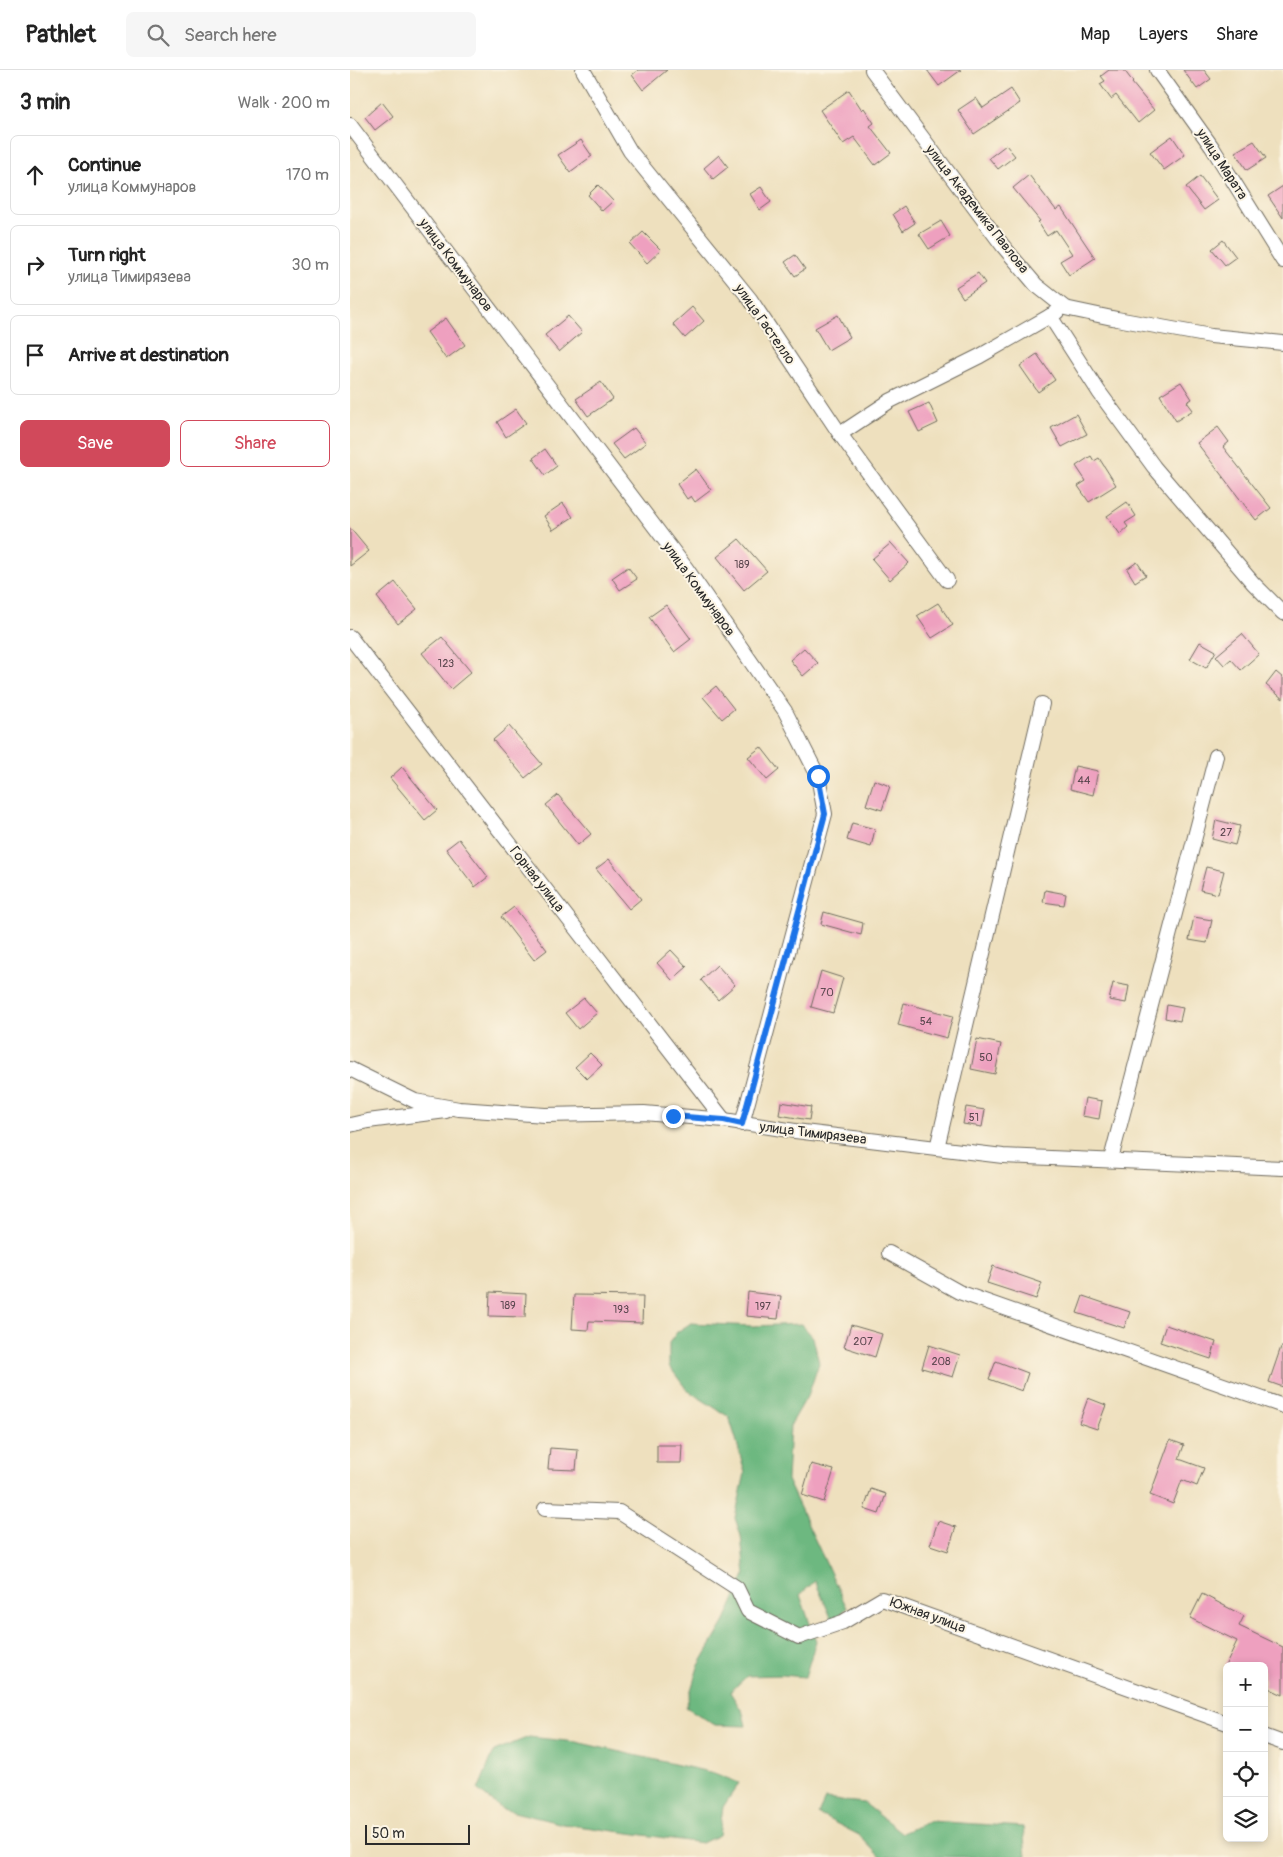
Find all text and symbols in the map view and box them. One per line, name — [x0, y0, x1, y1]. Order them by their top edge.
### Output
search box — [126, 12, 476, 57]
text: Pathlet — [25, 20, 96, 49]
icon: search — [144, 21, 172, 49]
text: Search here — [184, 23, 277, 47]
text: Map — [1081, 23, 1110, 46]
text: Layers — [1138, 23, 1188, 46]
text: Share — [1216, 23, 1258, 46]
text: 3 min — [20, 89, 70, 116]
text: Walk · 200 m — [238, 93, 330, 113]
street label: улица Марата — [1192, 125, 1251, 203]
street label: улица Академика Павлова — [921, 141, 1032, 277]
text: Continue — [68, 153, 141, 177]
icon: ahead — [21, 161, 49, 189]
text: 170 m — [286, 165, 329, 185]
text: улица Коммунаров — [68, 177, 196, 197]
street label: улица Коммунаров — [415, 214, 497, 315]
text: Turn right — [68, 243, 146, 267]
icon: right — [21, 251, 49, 279]
text: 30 m — [291, 255, 329, 275]
text: улица Тимирязева — [68, 267, 191, 287]
street label: улица Гастелло — [730, 280, 799, 368]
icon: arrive — [21, 341, 49, 369]
text: Arrive at destination — [68, 343, 229, 367]
button: Save — [20, 420, 170, 467]
button: Share — [180, 420, 330, 467]
street label: улица Коммунаров — [659, 538, 739, 640]
house number: 189 — [734, 558, 750, 571]
house number: 123 — [438, 657, 454, 670]
route start — [807, 765, 830, 788]
house number: 44 — [1078, 774, 1091, 787]
house number: 27 — [1220, 826, 1232, 839]
street label: Горная улица — [506, 843, 568, 915]
house number: 70 — [820, 986, 834, 999]
house number: 54 — [920, 1015, 933, 1028]
house number: 50 — [979, 1051, 993, 1064]
route end — [662, 1105, 685, 1128]
house number: 51 — [969, 1111, 979, 1124]
street label: улица Тимирязева — [758, 1118, 867, 1148]
house number: 189 — [500, 1299, 516, 1312]
house number: 197 — [755, 1300, 771, 1313]
house number: 193 — [613, 1303, 629, 1316]
house number: 207 — [853, 1335, 873, 1348]
house number: 208 — [931, 1355, 951, 1368]
street label: Южная улица — [888, 1594, 968, 1636]
map controls — [1223, 1662, 1268, 1842]
button: + — [1223, 1662, 1268, 1707]
button: − — [1223, 1707, 1268, 1752]
button: locate — [1223, 1752, 1268, 1797]
button: layers — [1223, 1797, 1268, 1842]
scale bar — [365, 1822, 470, 1845]
text: 50 m — [372, 1825, 405, 1842]

